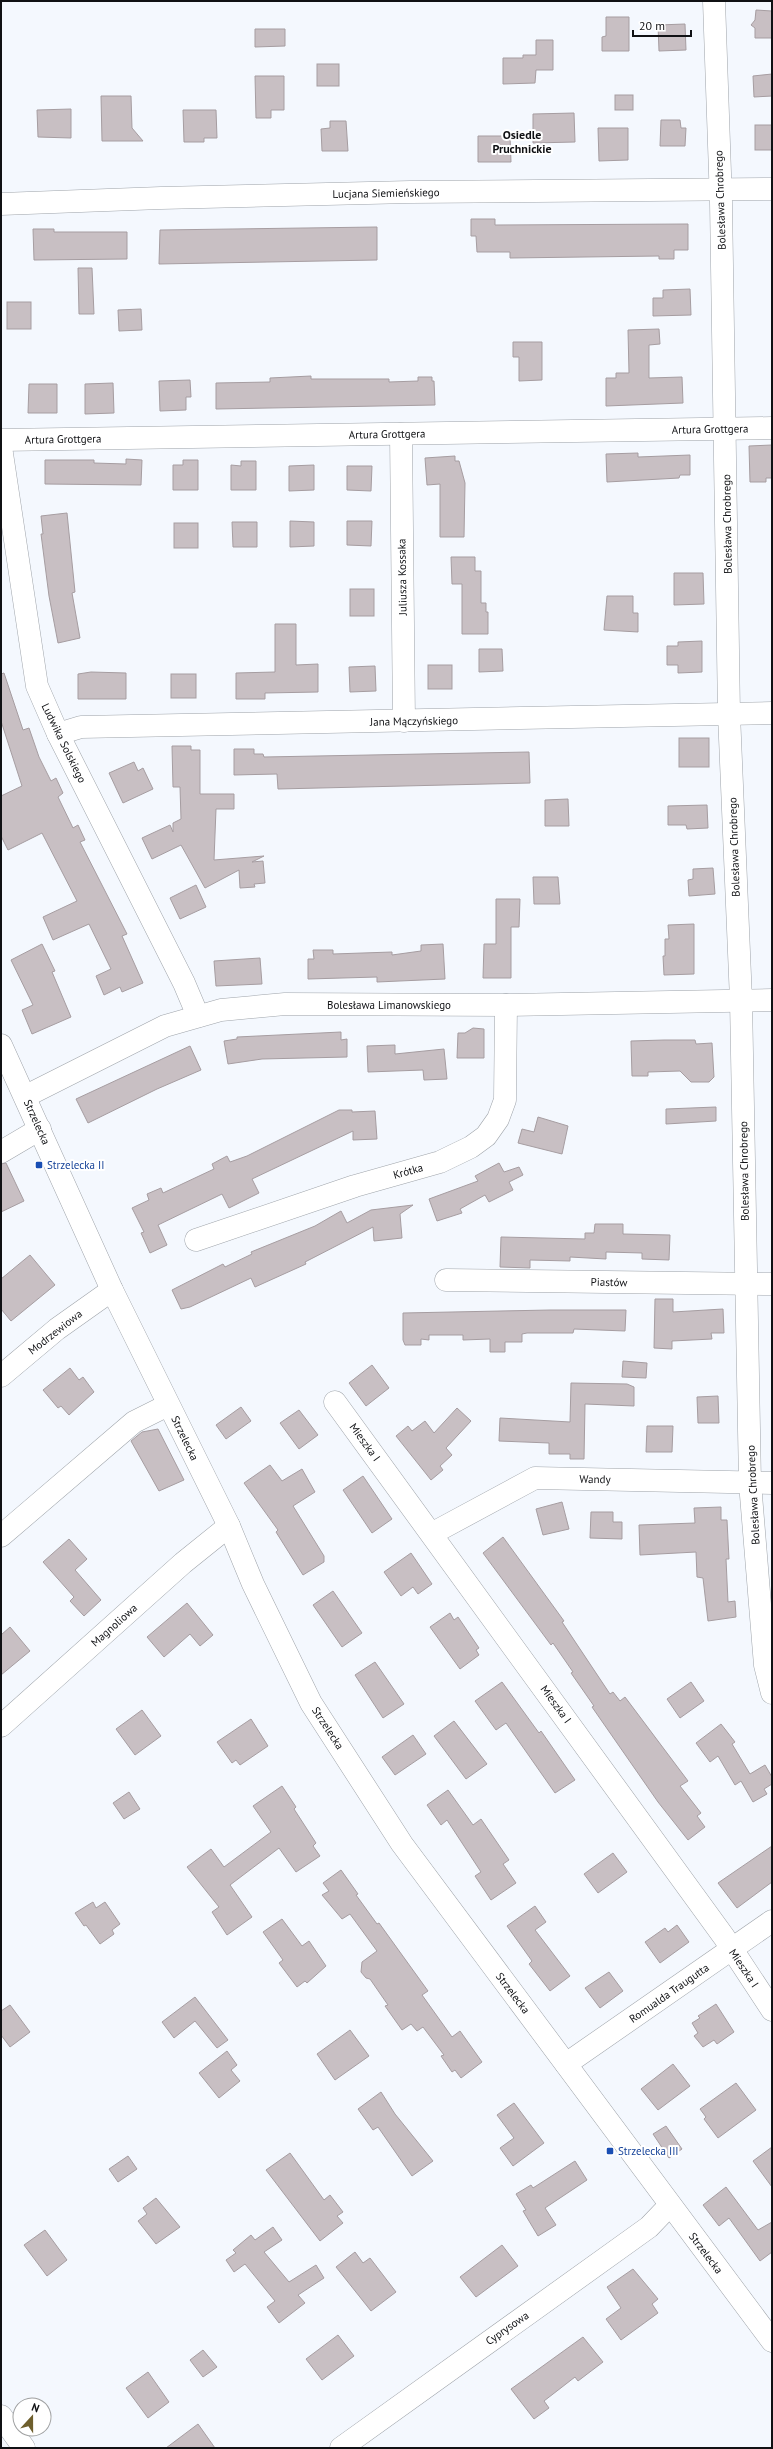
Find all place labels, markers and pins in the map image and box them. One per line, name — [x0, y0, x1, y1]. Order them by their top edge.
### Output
place label: Strzelecka II — [47, 1158, 104, 1172]
marker: Strzelecka II — [34, 1160, 44, 1170]
place label: Strzelecka III — [618, 2144, 679, 2158]
marker: Strzelecka III — [605, 2146, 615, 2156]

